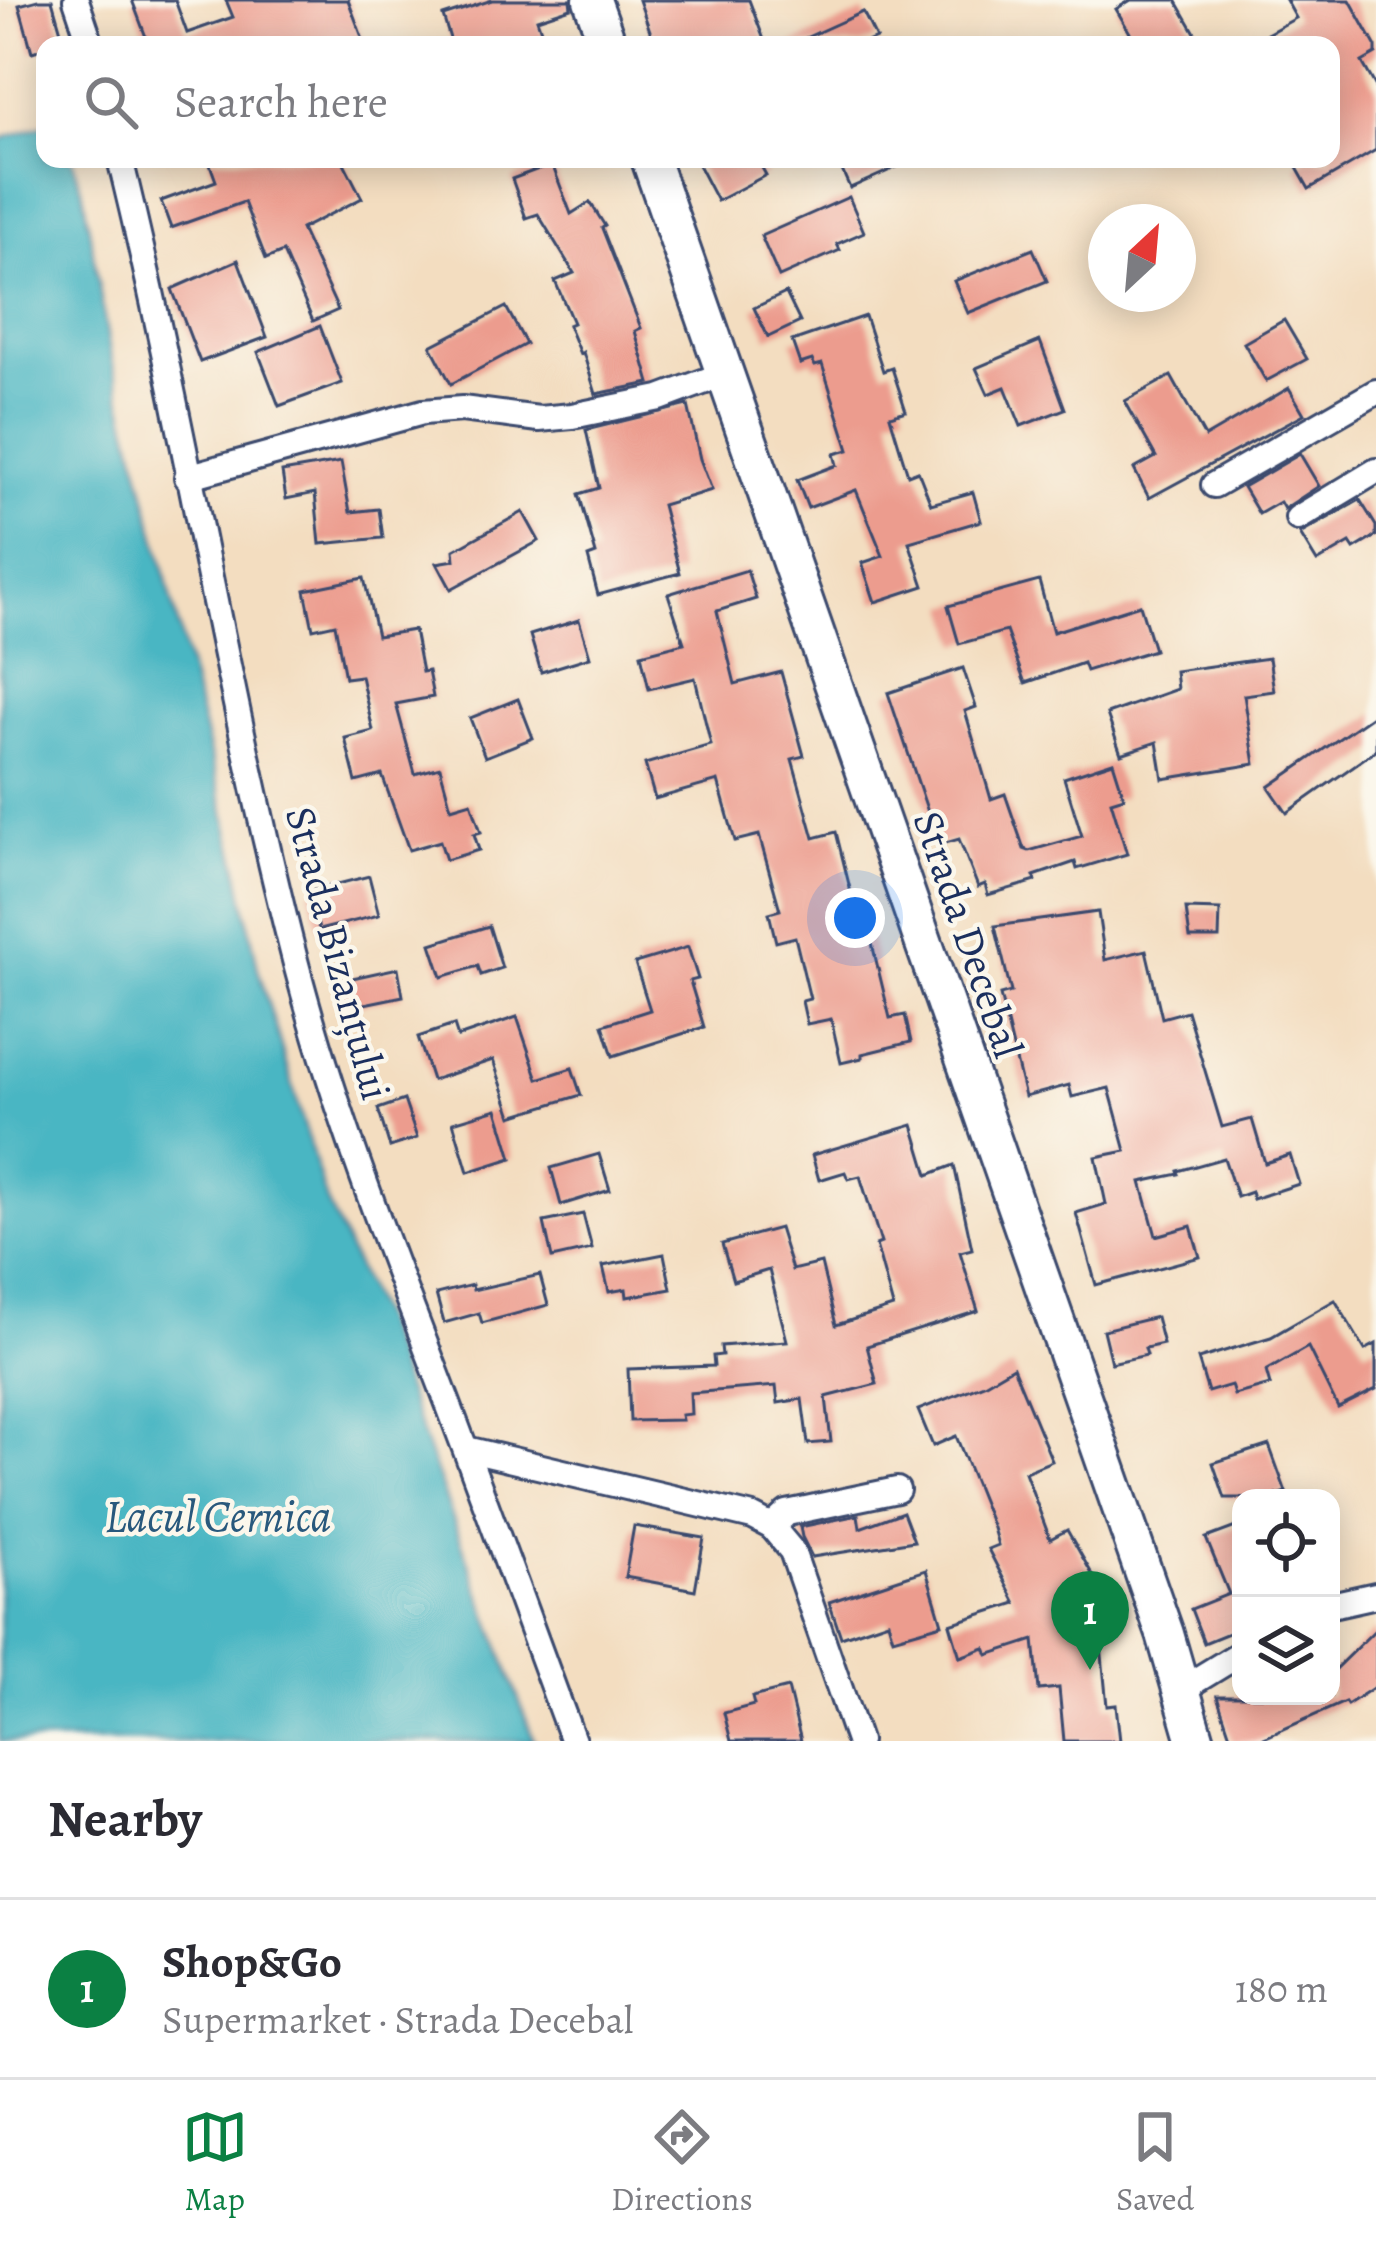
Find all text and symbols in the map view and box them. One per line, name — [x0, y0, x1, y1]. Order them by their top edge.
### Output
search box — [36, 36, 1340, 168]
icon: search — [78, 69, 144, 135]
text: Search here — [174, 71, 388, 133]
north arrow — [1088, 204, 1196, 312]
street label: Strada Bizanțului — [272, 800, 405, 1106]
street label: Strada Decebal — [900, 803, 1037, 1065]
your location — [825, 888, 885, 948]
water label: Lacul Cernica — [105, 1485, 331, 1547]
map controls — [1232, 1489, 1340, 1705]
button: locate — [1232, 1489, 1340, 1597]
pin: 1 — [1051, 1571, 1129, 1670]
button: layers — [1232, 1597, 1340, 1705]
text: Nearby — [48, 1784, 202, 1854]
text: Shop&Go — [162, 1931, 342, 1993]
text: 1 — [80, 1962, 94, 2015]
text: 180 m — [1235, 1962, 1328, 2015]
text: Supermarket · Strada Decebal — [162, 1993, 633, 2046]
tab: Map — [182, 2104, 248, 2221]
tab: Directions — [611, 2104, 753, 2221]
tab: Saved — [1116, 2104, 1194, 2221]

